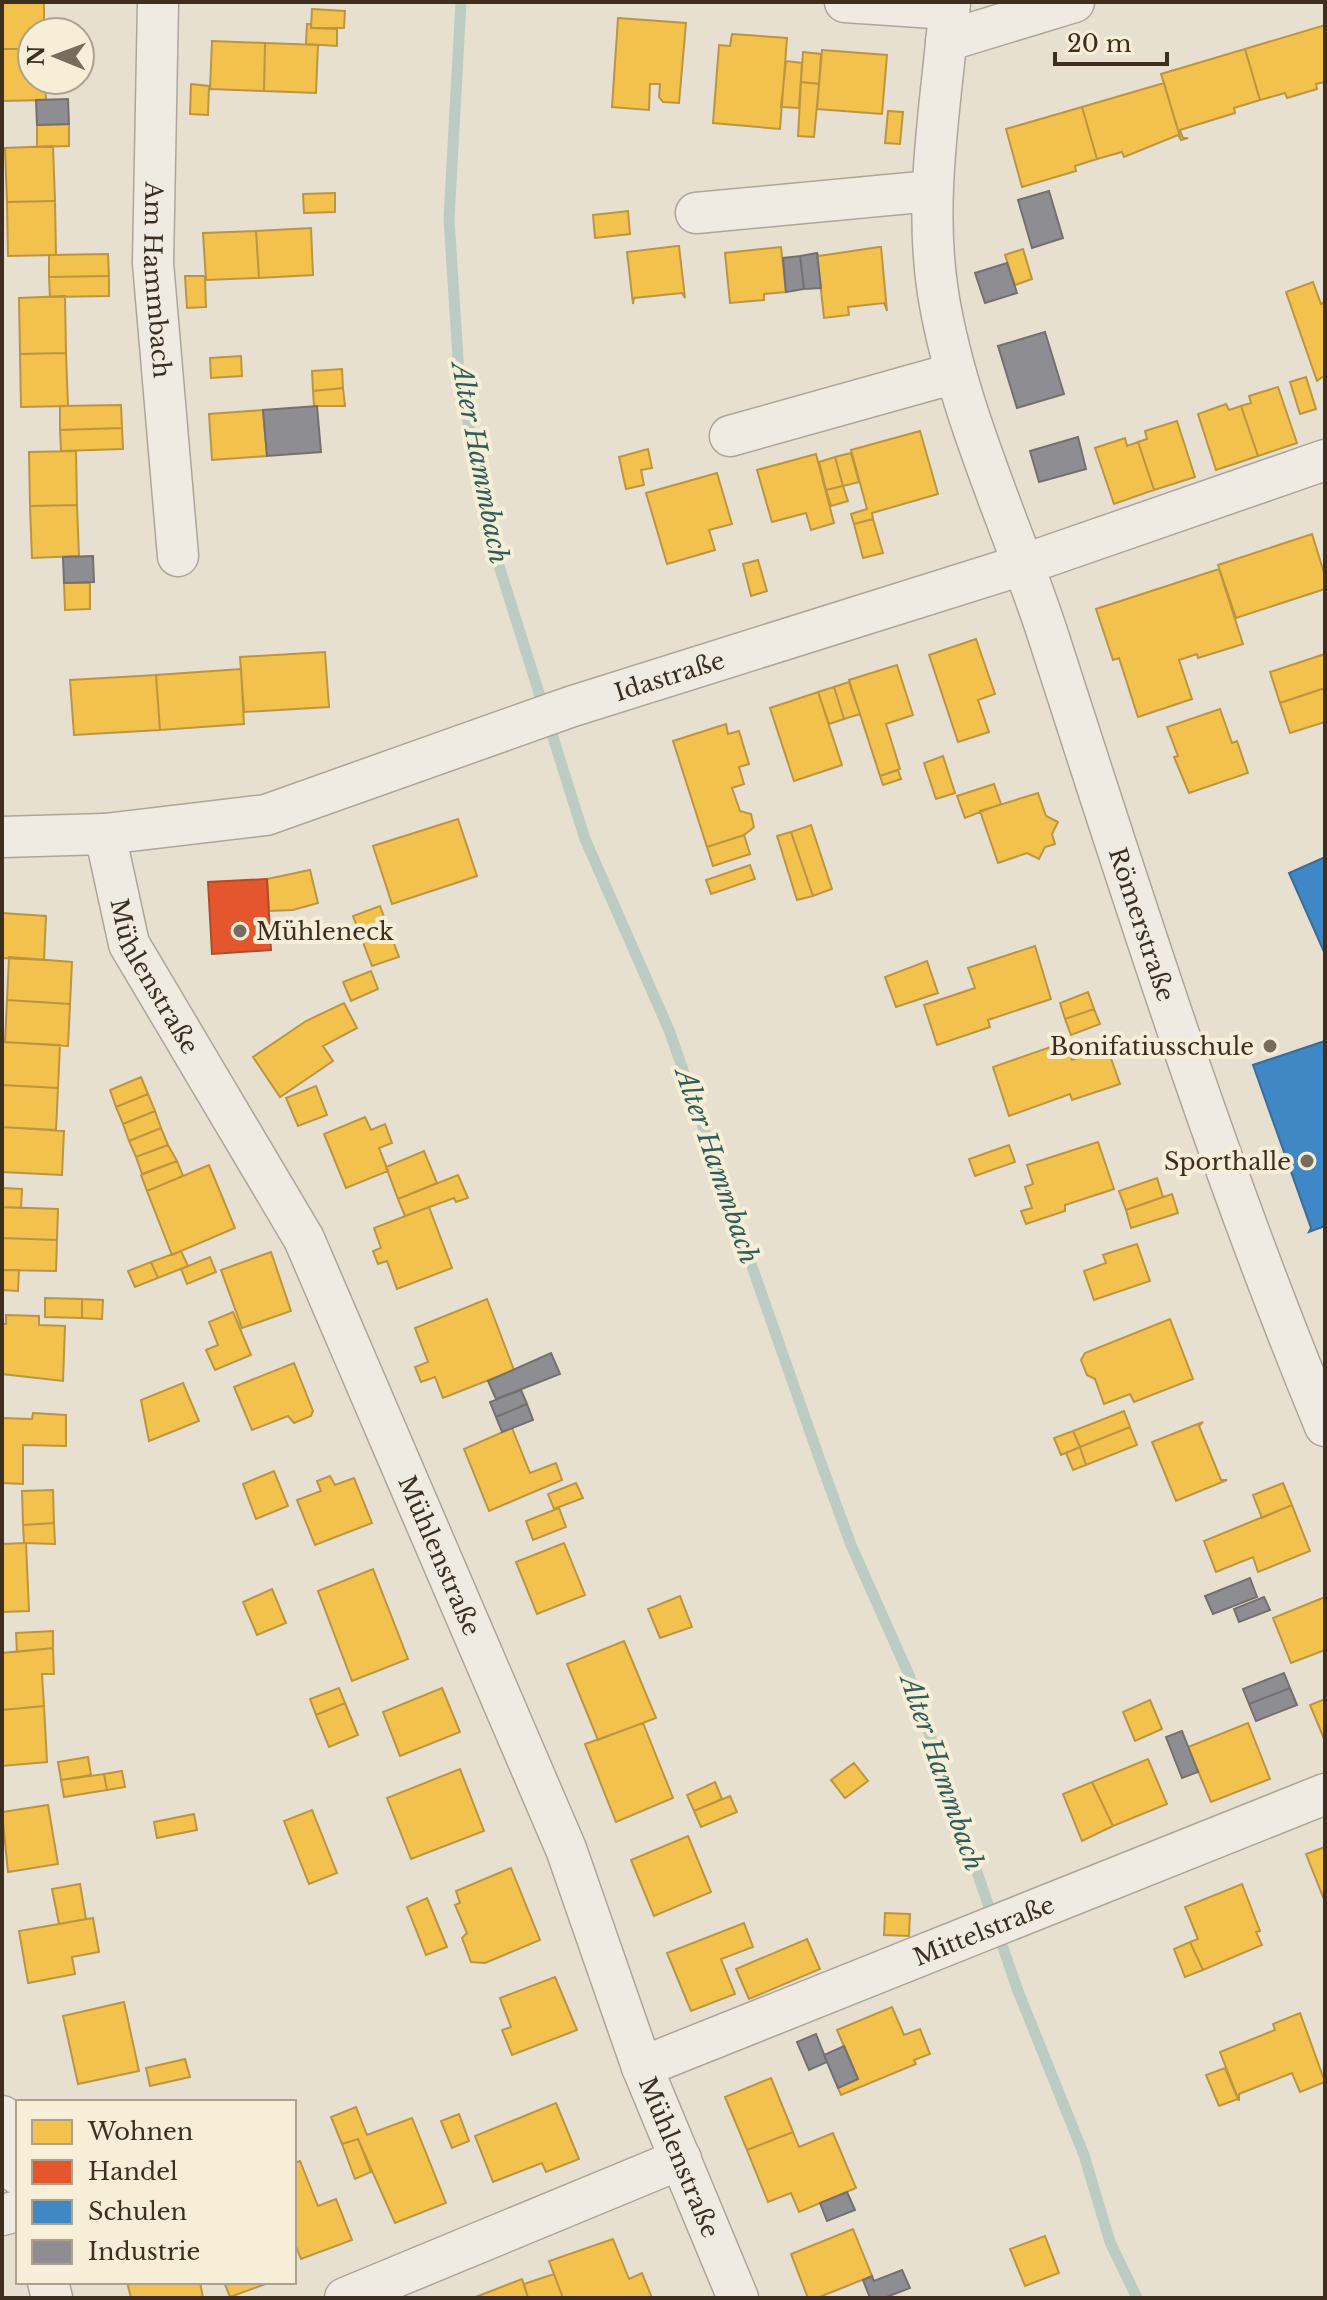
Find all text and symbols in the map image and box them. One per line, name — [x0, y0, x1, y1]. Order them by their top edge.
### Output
north arrow — [16, 16, 96, 96]
scale bar — [1055, 16, 1167, 66]
text: 20 m — [1067, 29, 1132, 58]
text: N — [23, 45, 50, 66]
street label: Am Hammbach — [138, 180, 177, 379]
water label: Alter Hammbach — [444, 357, 515, 567]
street label: Idastraße — [611, 645, 728, 707]
street label: Römerstraße — [1103, 844, 1181, 1005]
street label: Mühlenstraße — [105, 896, 205, 1059]
place label: Mühleneck — [256, 917, 394, 946]
marker: Mühleneck — [231, 922, 249, 940]
place label: Bonifatiusschule — [1050, 1032, 1254, 1061]
marker: Bonifatiusschule — [1261, 1037, 1279, 1055]
water label: Alter Hammbach — [668, 1061, 765, 1268]
place label: Sporthalle — [1164, 1147, 1291, 1176]
marker: Sporthalle — [1298, 1152, 1316, 1170]
street label: Mühlenstraße — [393, 1471, 487, 1640]
water label: Alter Hammbach — [893, 1668, 990, 1875]
street label: Mittelstraße — [909, 1889, 1058, 1972]
street label: Mühlenstraße — [633, 2073, 726, 2242]
legend — [16, 2100, 296, 2284]
text: Wohnen — [87, 2117, 193, 2146]
text: Handel — [88, 2157, 178, 2186]
text: Schulen — [88, 2197, 187, 2226]
text: Industrie — [88, 2237, 200, 2266]

